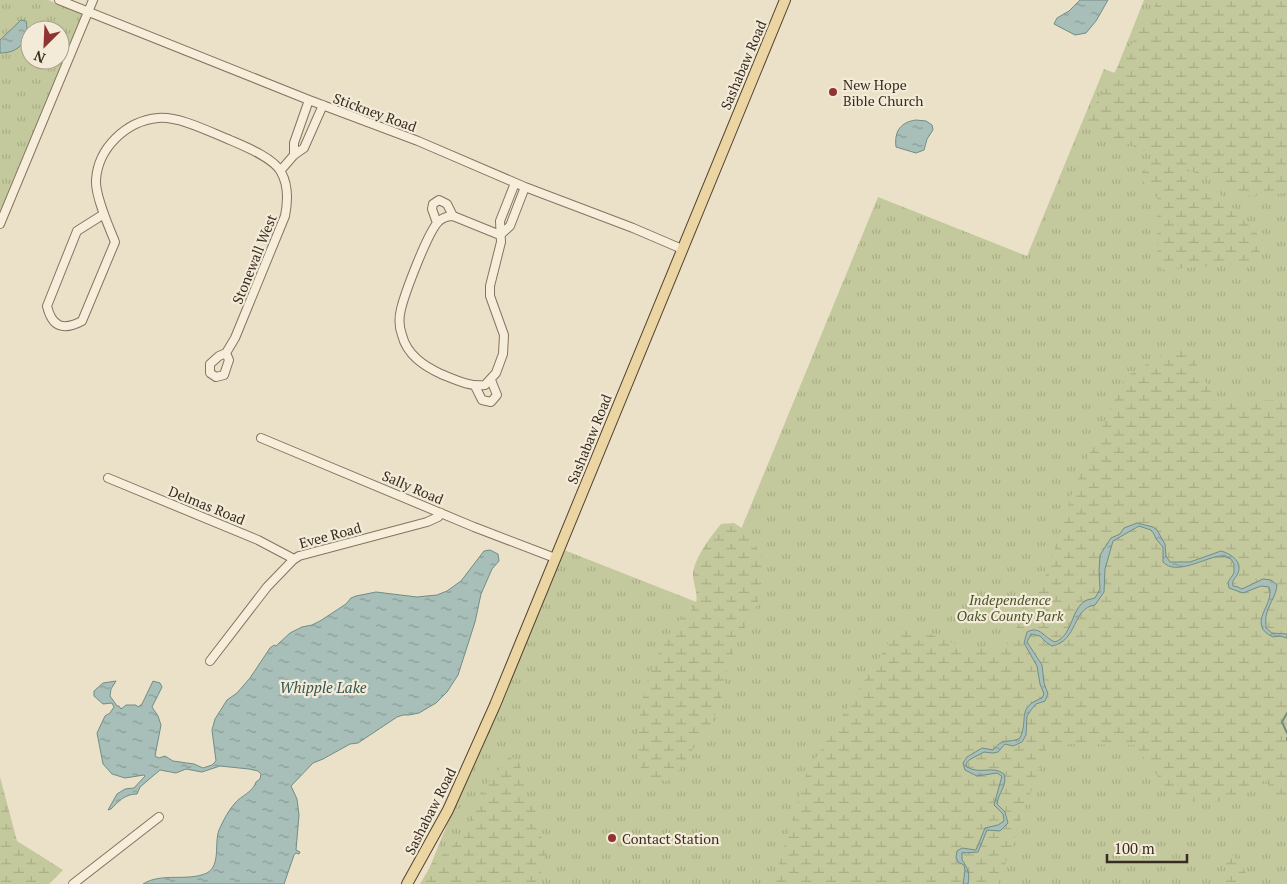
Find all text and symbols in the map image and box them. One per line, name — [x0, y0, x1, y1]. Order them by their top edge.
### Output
street label: Sashabaw Road — [716, 17, 770, 113]
north arrow — [20, 20, 70, 70]
text: N — [30, 46, 48, 68]
place label: New Hope Bible Church — [843, 75, 924, 110]
marker: New Hope Bible Church — [827, 86, 839, 98]
street label: Stickney Road — [331, 88, 420, 136]
street label: Stonewall West — [227, 210, 281, 307]
street label: Sashabaw Road — [562, 391, 616, 487]
street label: Sally Road — [380, 466, 447, 508]
street label: Delmas Road — [166, 481, 248, 529]
street label: Evee Road — [297, 518, 363, 552]
park label: Independence Oaks County Park — [957, 590, 1064, 625]
water label: Whipple Lake — [280, 677, 367, 697]
street label: Sashabaw Road — [400, 764, 460, 858]
place label: Contact Station — [622, 829, 720, 848]
marker: Contact Station — [606, 832, 618, 844]
scale bar — [1107, 832, 1187, 864]
text: 100 m — [1114, 838, 1155, 858]

